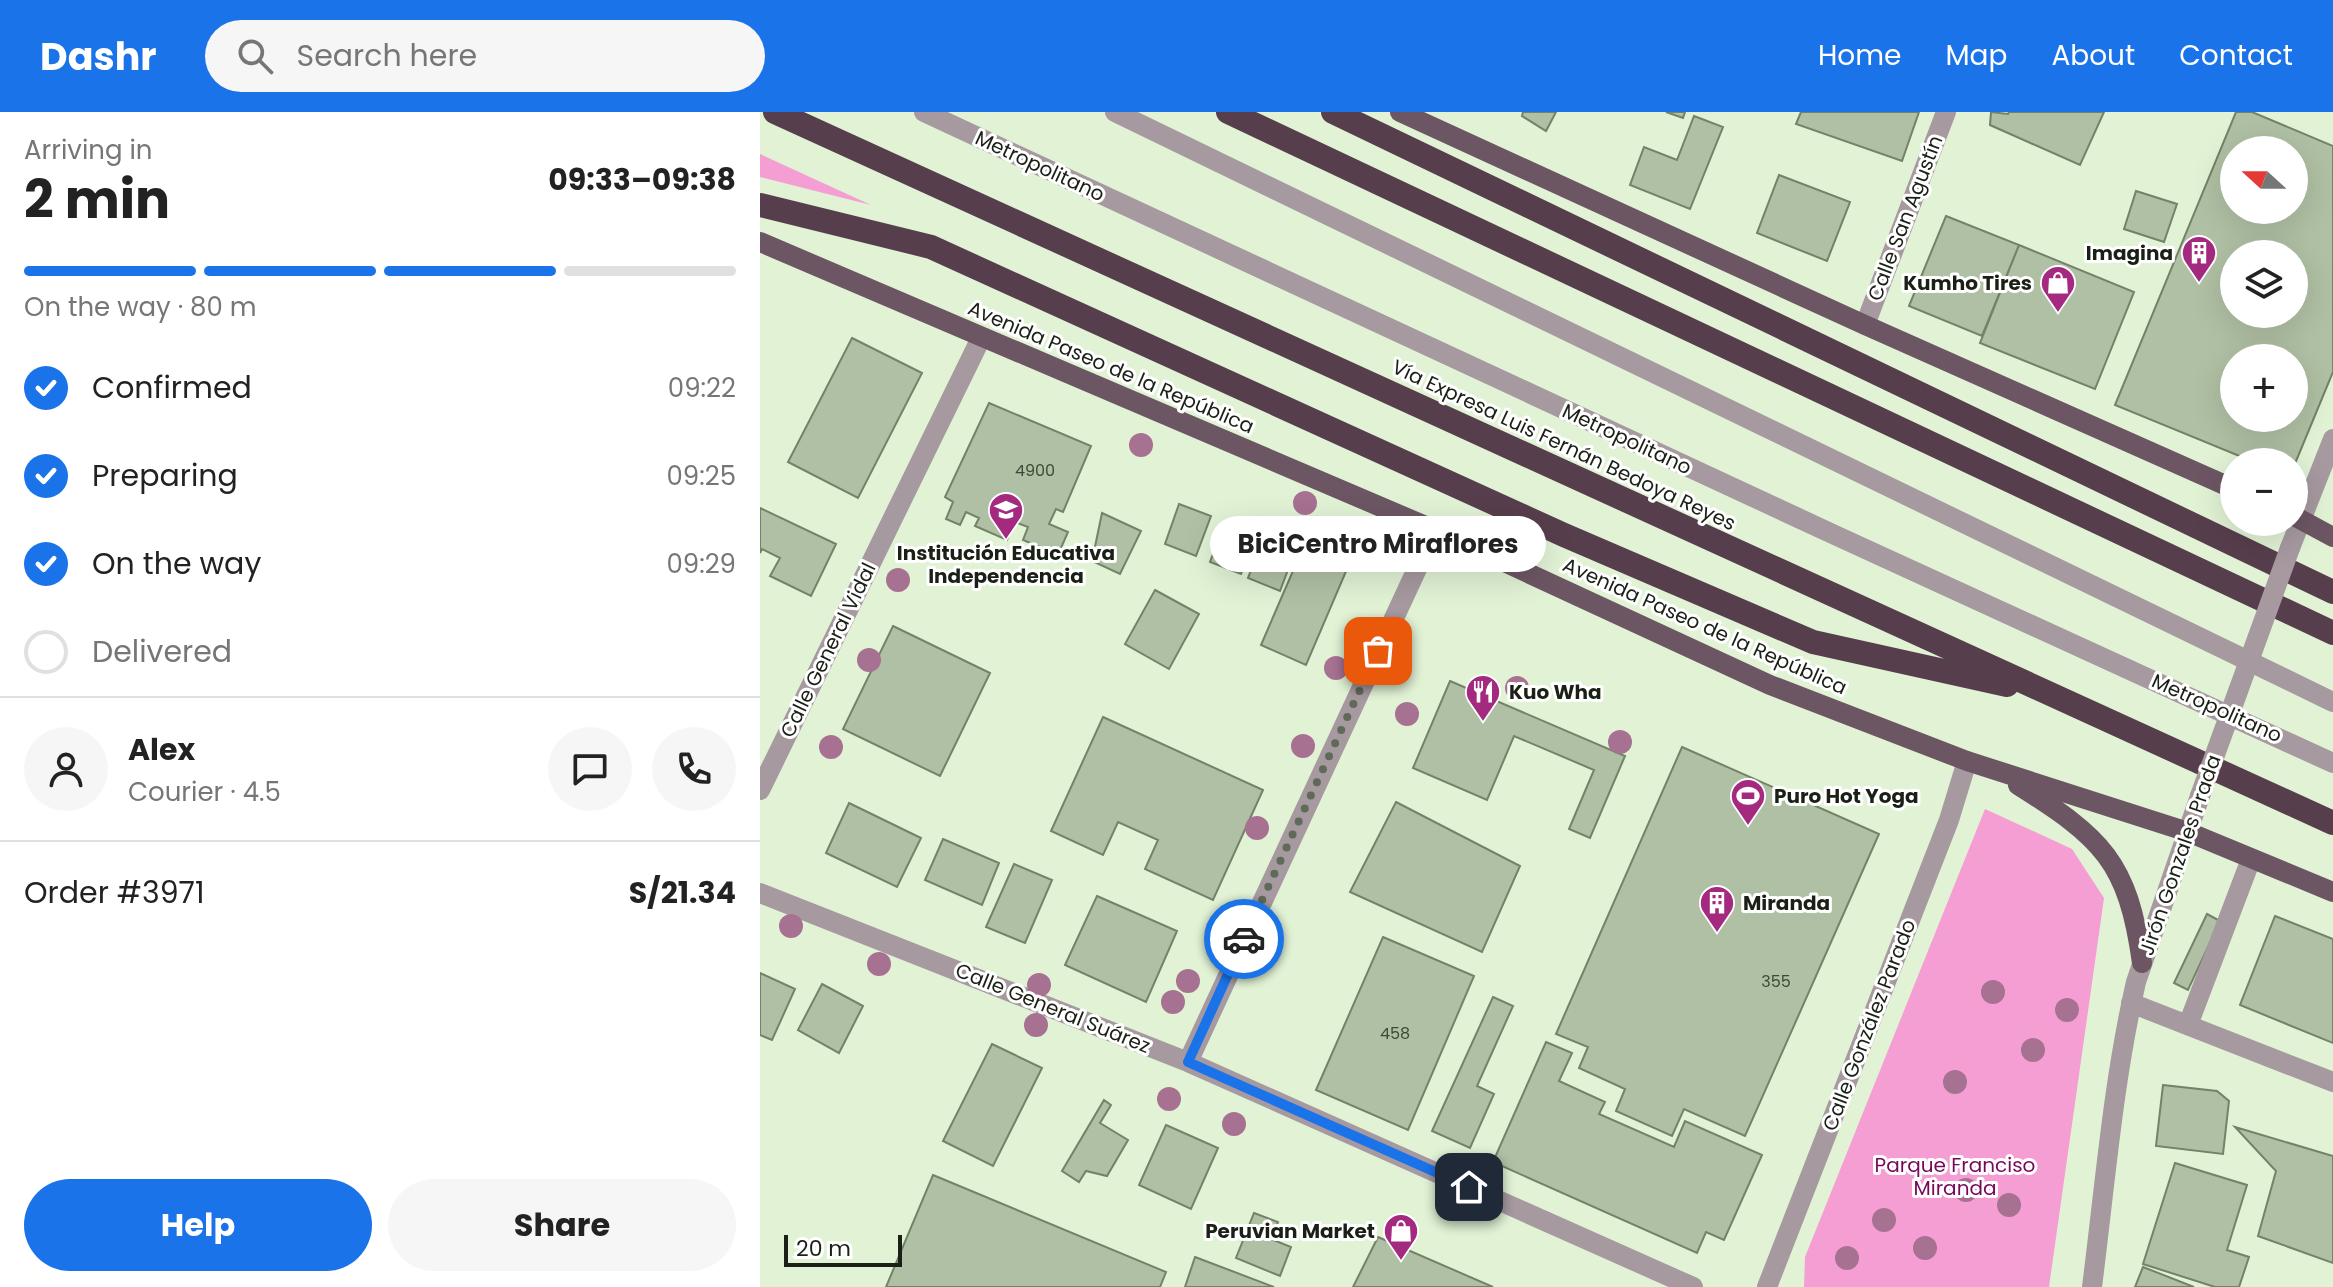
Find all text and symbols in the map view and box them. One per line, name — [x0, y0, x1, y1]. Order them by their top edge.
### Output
search box — [205, 20, 765, 92]
text: Dashr — [40, 30, 157, 83]
icon: search — [233, 34, 277, 78]
text: Search here — [297, 34, 477, 77]
text: Home — [1818, 36, 1901, 75]
text: Map — [1945, 36, 2007, 75]
text: About — [2051, 36, 2135, 75]
text: Contact — [2179, 36, 2293, 75]
street label: Metropolitano — [971, 124, 1109, 208]
street label: Calle San Agustín — [1861, 131, 1949, 305]
text: Arriving in — [24, 132, 153, 168]
north arrow — [2220, 136, 2308, 224]
map controls — [2220, 136, 2308, 536]
text: 09:33–09:38 — [548, 158, 736, 201]
text: 2 min — [24, 163, 170, 236]
building icon: Imagina — [2180, 234, 2218, 284]
place label: Imagina — [2086, 239, 2173, 267]
button: layers — [2220, 240, 2308, 328]
shop icon: Kumho Tires — [2039, 264, 2077, 314]
place label: Kumho Tires — [1903, 269, 2032, 297]
text: On the way · 80 m — [24, 289, 257, 325]
street label: Avenida Paseo de la República — [964, 294, 1258, 440]
button: + — [2220, 344, 2308, 432]
street label: Vía Expresa Luis Fernán Bedoya Reyes — [1388, 353, 1740, 537]
icon: check — [24, 366, 68, 410]
text: Confirmed — [92, 366, 252, 409]
text: 09:22 — [668, 370, 736, 406]
street label: Metropolitano — [1558, 397, 1696, 481]
button: − — [2220, 448, 2308, 536]
icon: check — [24, 454, 68, 498]
text: Preparing — [92, 454, 238, 497]
text: 09:25 — [666, 458, 736, 494]
house number: 4900 — [1015, 459, 1055, 482]
school or university icon: Institución Educativa Independencia — [987, 491, 1025, 541]
callout: BiciCentro Miraflores — [1210, 515, 1546, 571]
text: BiciCentro Miraflores — [1238, 526, 1518, 562]
place label: Institución Educativa Independencia — [897, 539, 1115, 590]
icon: check — [24, 542, 68, 586]
text: On the way — [92, 542, 261, 585]
text: 09:29 — [666, 546, 736, 582]
street label: Avenida Paseo de la República — [1559, 551, 1851, 701]
street label: Calle General Vidal — [773, 558, 883, 742]
pin — [1344, 617, 1412, 685]
icon: bag — [1356, 629, 1400, 673]
text: Delivered — [92, 630, 232, 673]
street label: Metropolitano — [2147, 667, 2287, 749]
restaurant icon: Kuo Wha — [1464, 673, 1502, 723]
place label: Kuo Wha — [1509, 678, 1602, 706]
button: person — [24, 727, 108, 811]
button: chat — [548, 727, 632, 811]
button: phone — [652, 727, 736, 811]
text: Alex — [128, 728, 195, 771]
street label: Jirón Gonzales Prada — [2133, 751, 2227, 959]
text: Courier · 4.5 — [128, 774, 281, 810]
sports icon: Puro Hot Yoga — [1729, 777, 1767, 827]
place label: Puro Hot Yoga — [1774, 782, 1919, 810]
text: Order #3971 — [24, 871, 205, 914]
text: S/21.34 — [629, 871, 736, 914]
building icon: Miranda — [1698, 884, 1736, 934]
place label: Miranda — [1743, 889, 1830, 917]
courier — [1204, 899, 1284, 979]
street label: Calle González Parado — [1816, 915, 1922, 1135]
icon: car — [1222, 917, 1266, 961]
street label: Calle General Suárez — [951, 956, 1155, 1060]
house number: 355 — [1761, 970, 1791, 993]
house number: 458 — [1380, 1022, 1410, 1045]
park label: Parque Franciso Miranda — [1875, 1151, 2035, 1202]
pin — [1435, 1153, 1503, 1221]
icon: home — [1447, 1165, 1491, 1209]
button: Help — [24, 1179, 372, 1271]
button: Share — [388, 1179, 736, 1271]
shop icon: Peruvian Market — [1382, 1212, 1420, 1262]
place label: Peruvian Market — [1205, 1217, 1375, 1245]
scale bar — [784, 1231, 902, 1267]
text: 20 m — [796, 1233, 851, 1264]

